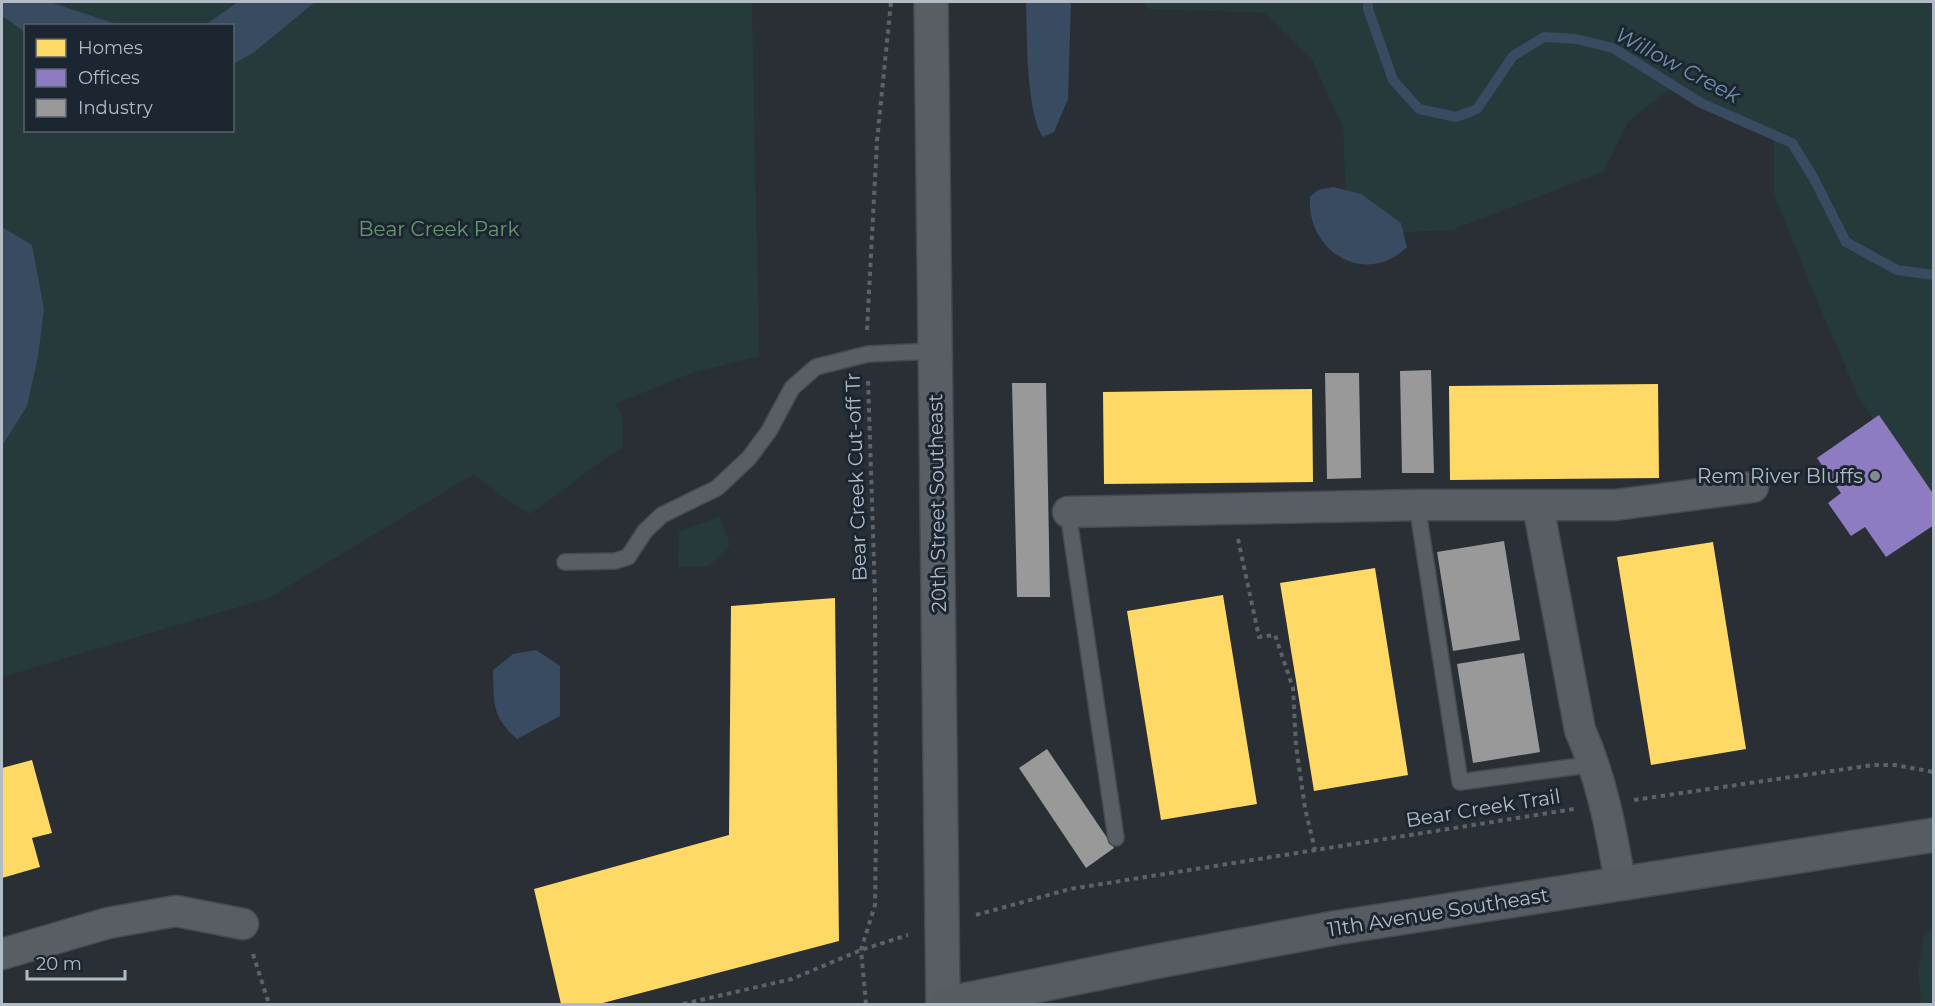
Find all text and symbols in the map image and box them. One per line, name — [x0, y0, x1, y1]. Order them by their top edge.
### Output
water label: Willow Creek — [1611, 22, 1746, 109]
legend — [24, 24, 234, 132]
text: Homes — [78, 37, 143, 59]
text: Offices — [78, 67, 140, 89]
text: Industry — [78, 97, 153, 119]
park label: Bear Creek Park — [359, 217, 519, 241]
street label: Bear Creek Cut-off Tr — [840, 372, 872, 582]
street label: 20th Street Southeast — [923, 393, 951, 613]
place label: Rem River Bluffs — [1697, 464, 1863, 488]
marker: Rem River Bluffs — [1868, 469, 1882, 483]
street label: Bear Creek Trail — [1404, 784, 1562, 832]
street label: 11th Avenue Southeast — [1326, 883, 1550, 941]
scale bar — [27, 943, 124, 981]
text: 20 m — [36, 953, 82, 975]

